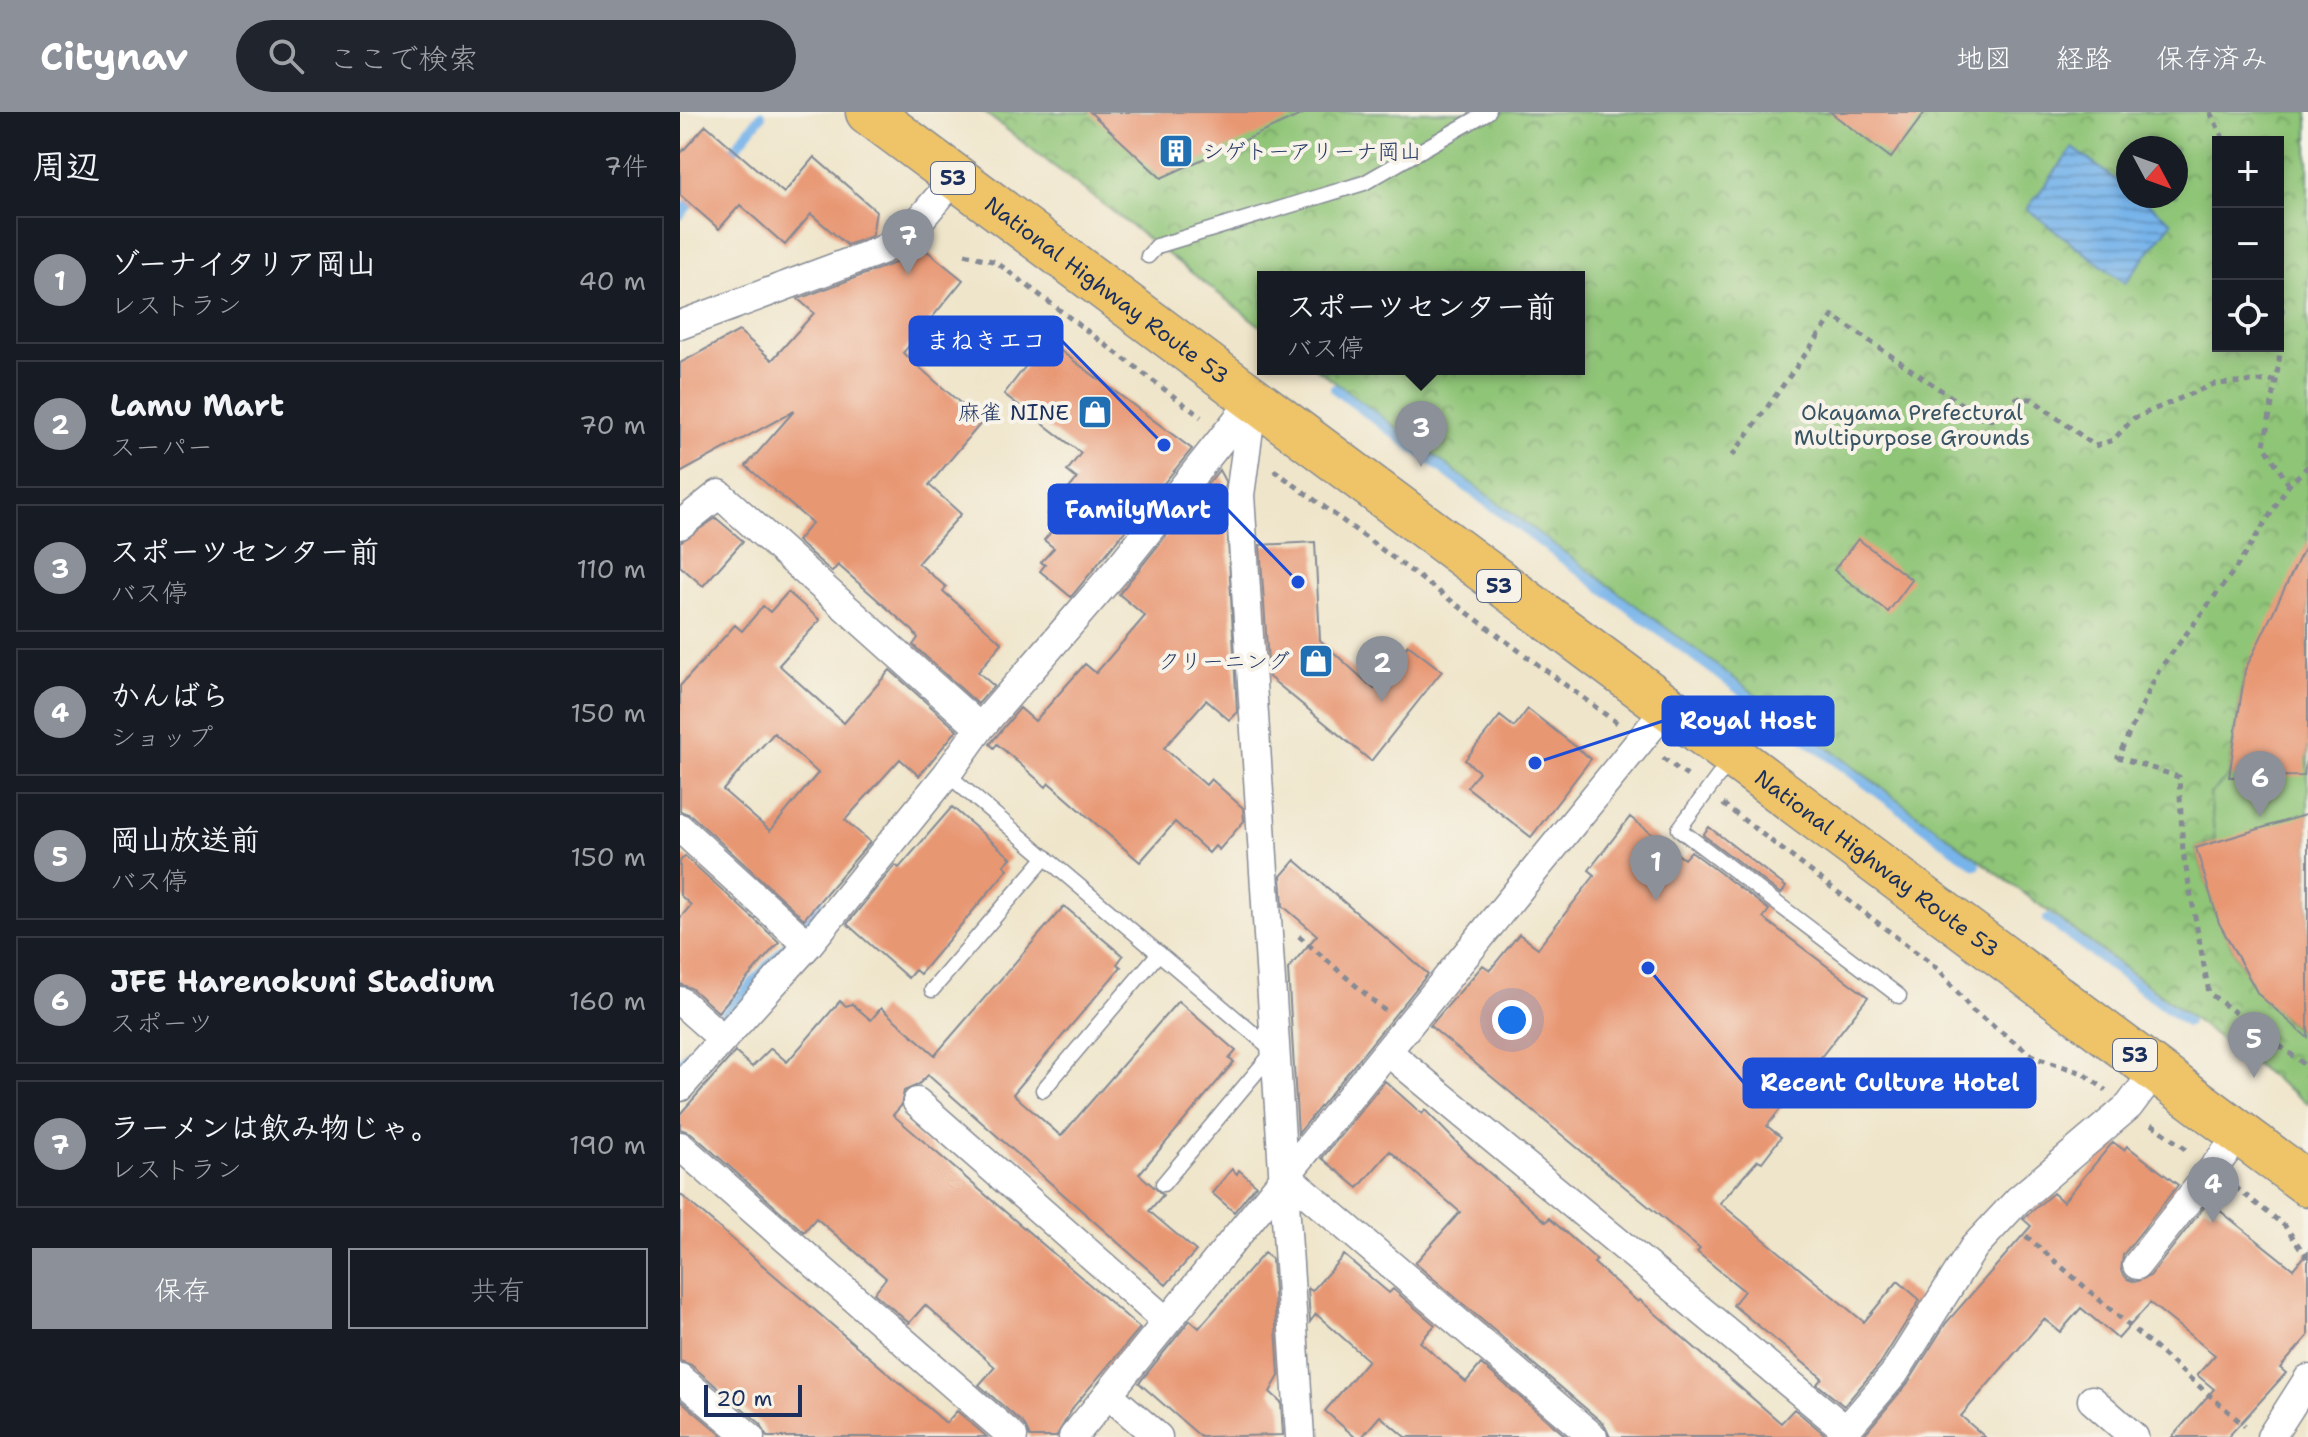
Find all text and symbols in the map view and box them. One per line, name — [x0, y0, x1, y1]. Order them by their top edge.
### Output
search box — [236, 20, 796, 92]
text: Citynav — [40, 31, 188, 82]
icon: search — [264, 34, 308, 78]
text: ここで検索 — [328, 38, 478, 79]
text: 地図 — [1956, 39, 2012, 77]
text: 経路 — [2056, 39, 2112, 77]
text: 保存済み — [2156, 39, 2268, 77]
building icon: シゲトーアリーナ岡山 — [1157, 132, 1195, 170]
north arrow — [2116, 136, 2188, 208]
map controls — [2212, 136, 2284, 352]
button: + — [2212, 136, 2284, 208]
place label: シゲトーアリーナ岡山 — [1202, 137, 1422, 166]
text: 周辺 — [32, 143, 100, 189]
text: 7件 — [604, 148, 648, 183]
road number: 53 — [931, 162, 975, 194]
street label: National Highway Route 53 — [979, 190, 1235, 391]
button: − — [2212, 208, 2284, 280]
pin: 7 — [882, 209, 934, 275]
text: ゾーナイタリア岡山 — [110, 243, 376, 284]
text: 1 — [54, 263, 66, 298]
text: 40 m — [579, 263, 646, 298]
popup — [1257, 271, 1585, 375]
button: locate — [2212, 280, 2284, 352]
text: スポーツセンター前 — [1286, 286, 1556, 327]
text: レストラン — [110, 287, 242, 322]
callout: まねきエコ — [910, 317, 1062, 365]
text: まねきエコ — [926, 325, 1046, 357]
text: バス停 — [1286, 330, 1364, 365]
text: Lamu Mart — [110, 385, 284, 426]
shop icon: 麻雀 NINE — [1076, 393, 1114, 431]
place label: 麻雀 NINE — [958, 398, 1069, 427]
park label: Okayama Prefectural Multipurpose Grounds — [1794, 398, 2030, 452]
pin: 3 — [1395, 401, 1447, 467]
text: 2 — [51, 407, 69, 442]
text: 70 m — [579, 407, 646, 442]
text: スーパー — [110, 429, 213, 464]
callout: FamilyMart — [1049, 485, 1227, 533]
text: FamilyMart — [1065, 494, 1211, 526]
text: スポーツセンター前 — [110, 531, 379, 572]
text: 3 — [51, 551, 69, 586]
text: 110 m — [576, 551, 646, 586]
road number: 53 — [1477, 570, 1521, 602]
text: バス停 — [110, 575, 188, 610]
pin: 2 — [1356, 636, 1408, 702]
shop icon: クリーニング — [1297, 642, 1335, 680]
place label: クリーニング — [1158, 647, 1290, 676]
text: かんばら — [110, 675, 231, 716]
text: 4 — [51, 695, 69, 730]
text: 150 m — [570, 695, 646, 730]
callout: Royal Host — [1663, 697, 1833, 745]
text: Royal Host — [1679, 705, 1817, 737]
text: ショップ — [110, 719, 213, 754]
pin: 6 — [2234, 751, 2286, 817]
street label: National Highway Route 53 — [1749, 763, 2005, 964]
text: 岡山放送前 — [110, 819, 260, 860]
pin: 1 — [1630, 835, 1682, 901]
text: 5 — [52, 839, 68, 874]
text: 150 m — [570, 839, 646, 874]
text: バス停 — [110, 863, 188, 898]
text: JFE Harenokuni Stadium — [110, 961, 495, 1002]
text: 6 — [51, 983, 69, 1018]
text: 160 m — [569, 983, 646, 1018]
your location — [1492, 1000, 1532, 1040]
text: スポーツ — [110, 1005, 213, 1040]
pin: 5 — [2228, 1012, 2280, 1078]
road number: 53 — [2113, 1039, 2157, 1071]
callout: Recent Culture Hotel — [1744, 1059, 2035, 1107]
text: Recent Culture Hotel — [1760, 1067, 2020, 1099]
text: ラーメンは飲み物じゃ｡ — [110, 1107, 425, 1148]
text: 7 — [51, 1127, 69, 1162]
text: 190 m — [569, 1127, 646, 1162]
text: レストラン — [110, 1151, 242, 1186]
pin: 4 — [2187, 1157, 2239, 1223]
button: 保存 — [32, 1248, 332, 1329]
button: 共有 — [348, 1248, 648, 1329]
scale bar — [704, 1381, 802, 1417]
text: 20 m — [716, 1384, 773, 1413]

